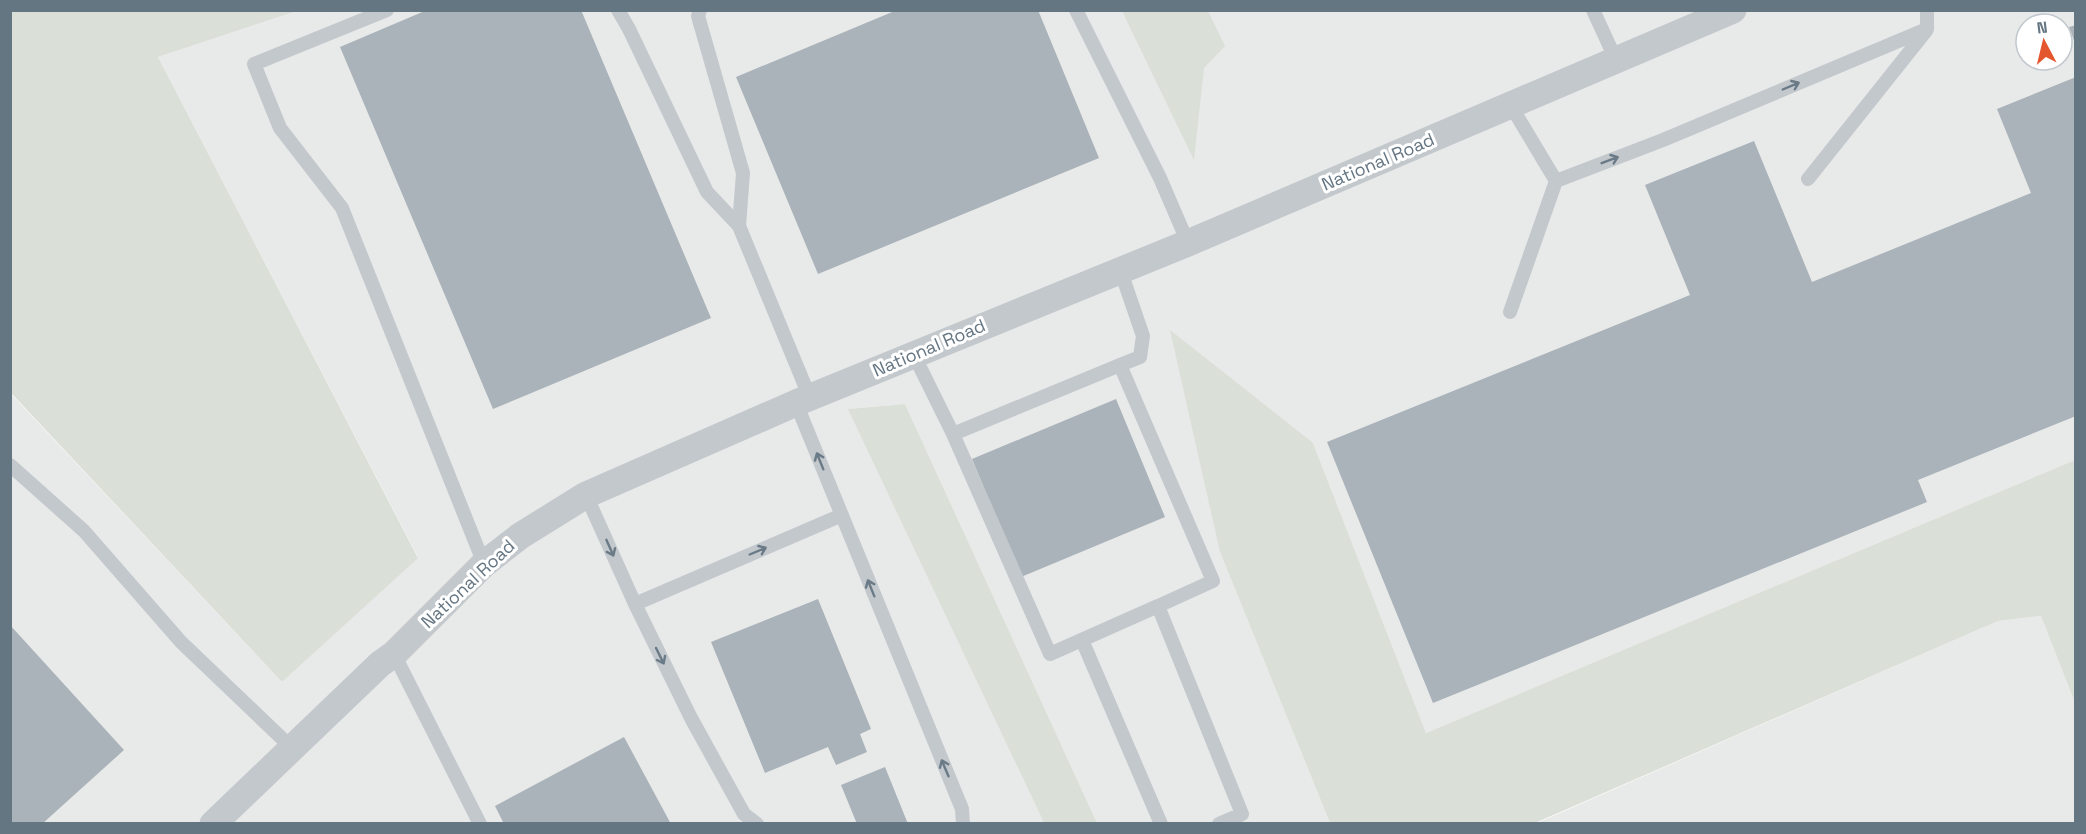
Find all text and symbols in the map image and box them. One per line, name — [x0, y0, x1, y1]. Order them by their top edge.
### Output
north arrow — [2014, 12, 2074, 72]
text: N — [2036, 17, 2049, 39]
one-way arrow — [1781, 80, 1800, 91]
street label: National Road — [1318, 127, 1438, 196]
one-way arrow — [1601, 154, 1619, 165]
street label: National Road — [869, 313, 989, 382]
one-way arrow — [814, 452, 825, 470]
street label: National Road — [416, 534, 519, 633]
one-way arrow — [605, 539, 616, 557]
one-way arrow — [748, 545, 767, 556]
one-way arrow — [865, 579, 876, 598]
one-way arrow — [655, 647, 667, 665]
one-way arrow — [939, 760, 950, 778]

